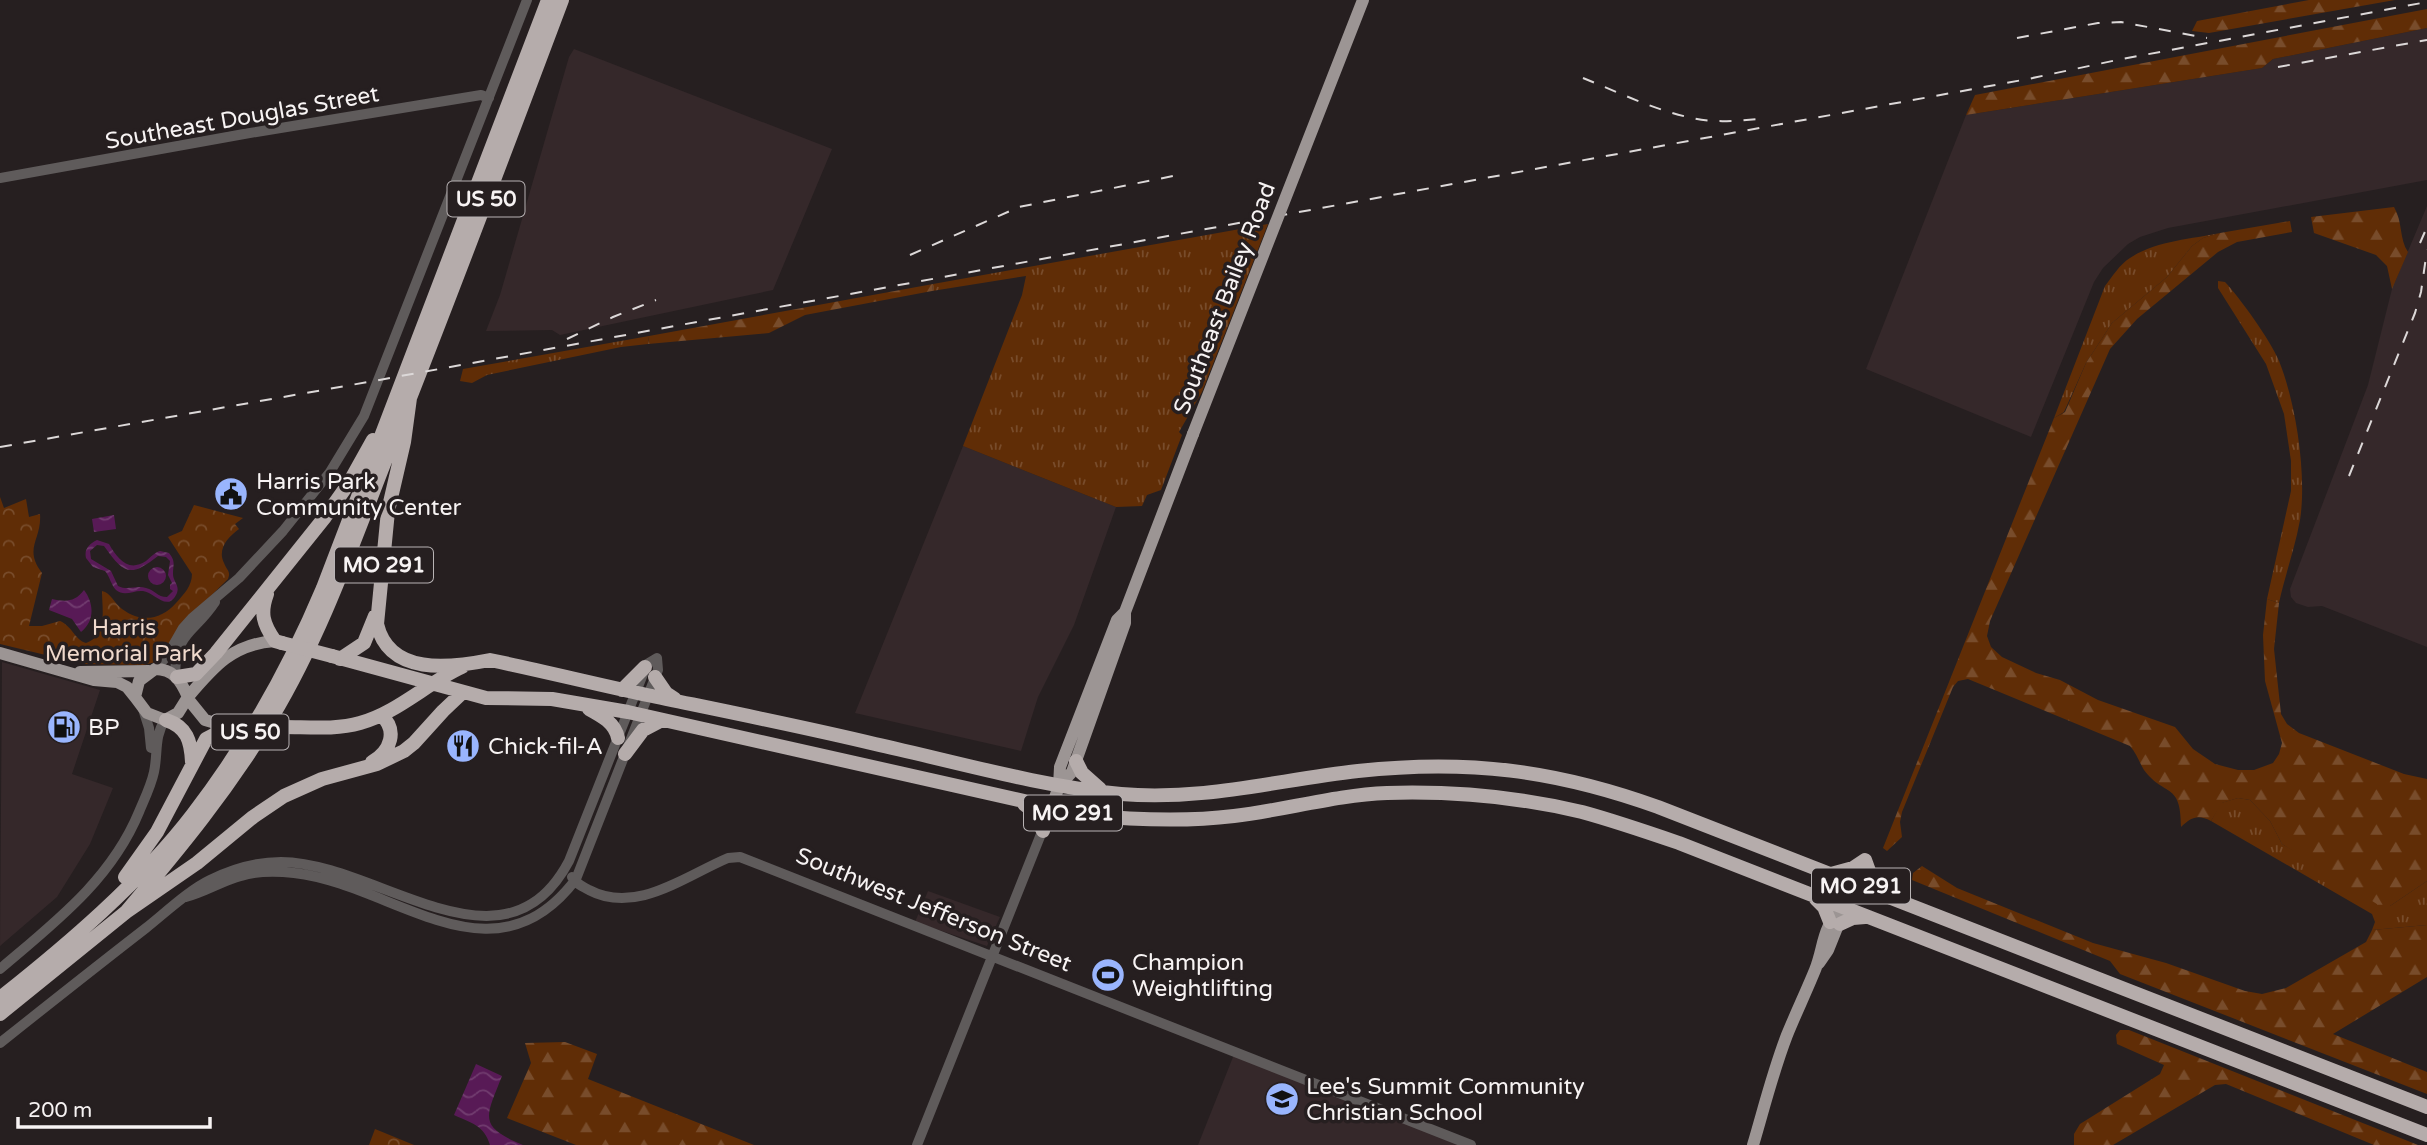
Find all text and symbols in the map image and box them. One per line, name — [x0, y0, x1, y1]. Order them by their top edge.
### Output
street label: Southeast Douglas Street — [103, 80, 381, 156]
street label: Southeast Bailey Road — [1168, 179, 1282, 418]
road number: US 50 — [448, 182, 524, 216]
place label: Harris Park Community Center — [256, 468, 461, 522]
public building icon: Harris Park Community Center — [212, 475, 250, 513]
road number: MO 291 — [335, 548, 433, 582]
park label: Harris Memorial Park — [45, 614, 203, 668]
fuel station icon: BP — [45, 708, 83, 746]
place label: BP — [88, 714, 119, 742]
road number: US 50 — [212, 714, 288, 750]
restaurant icon: Chick-fil-A — [444, 727, 482, 765]
place label: Chick-fil-A — [488, 733, 603, 761]
road number: MO 291 — [1024, 796, 1122, 830]
street label: Southwest Jefferson Street — [792, 842, 1076, 978]
road number: MO 291 — [1812, 868, 1910, 903]
place label: Champion Weightlifting — [1132, 949, 1273, 1003]
sports icon: Champion Weightlifting — [1089, 956, 1127, 994]
place label: Lee's Summit Community Christian School — [1306, 1073, 1585, 1127]
school or university icon: Lee's Summit Community Christian School — [1263, 1080, 1301, 1118]
scale bar — [18, 1086, 210, 1130]
text: 200 m — [28, 1098, 92, 1123]

